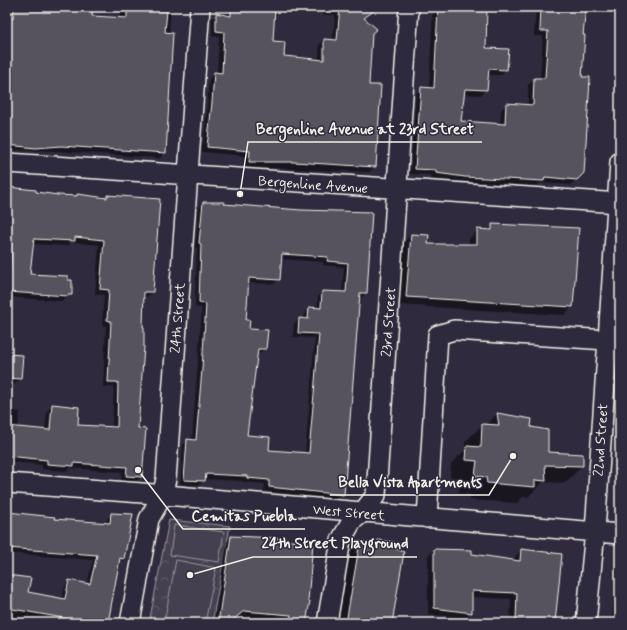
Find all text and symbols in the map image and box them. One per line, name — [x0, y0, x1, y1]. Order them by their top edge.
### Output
callout: Bergenline Avenue at 23rd Street — [248, 115, 482, 142]
text: Bergenline Avenue at 23rd Street — [256, 120, 474, 142]
street label: Bergenline Avenue — [257, 172, 368, 199]
street label: 24th Street — [167, 281, 190, 354]
street label: 23rd Street — [378, 286, 400, 358]
street label: 22nd Street — [589, 403, 613, 477]
callout: Bella Vista Apartments — [330, 468, 489, 495]
text: Bella Vista Apartments — [338, 473, 482, 494]
street label: West Street — [312, 501, 387, 525]
callout: Cemitas Puebla — [183, 502, 305, 529]
text: Cemitas Puebla — [191, 507, 298, 527]
callout: 24th Street Playground — [253, 530, 417, 557]
text: 24th Street Playground — [261, 534, 409, 556]

